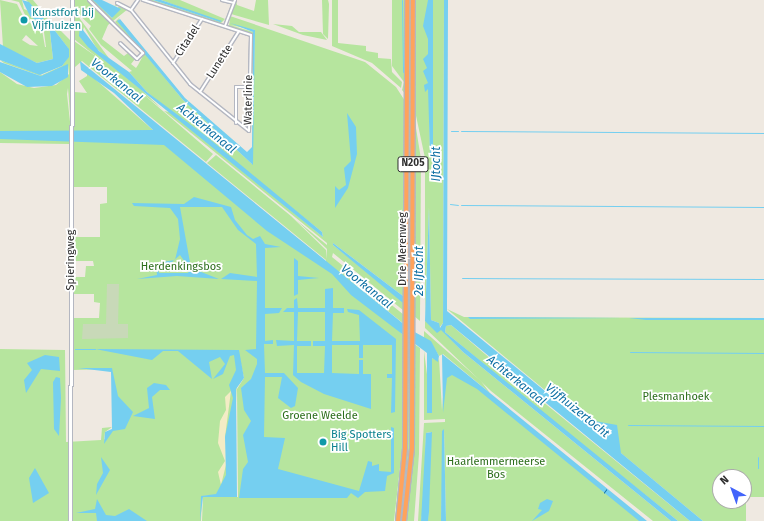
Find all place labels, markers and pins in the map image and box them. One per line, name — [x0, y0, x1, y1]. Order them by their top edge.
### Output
place label: Kunstfort bij Vijfhuizen — [32, 7, 94, 33]
marker: Kunstfort bij Vijfhuizen — [19, 15, 29, 25]
place label: Big Spotters Hill — [331, 429, 391, 455]
marker: Big Spotters Hill — [318, 437, 328, 447]

